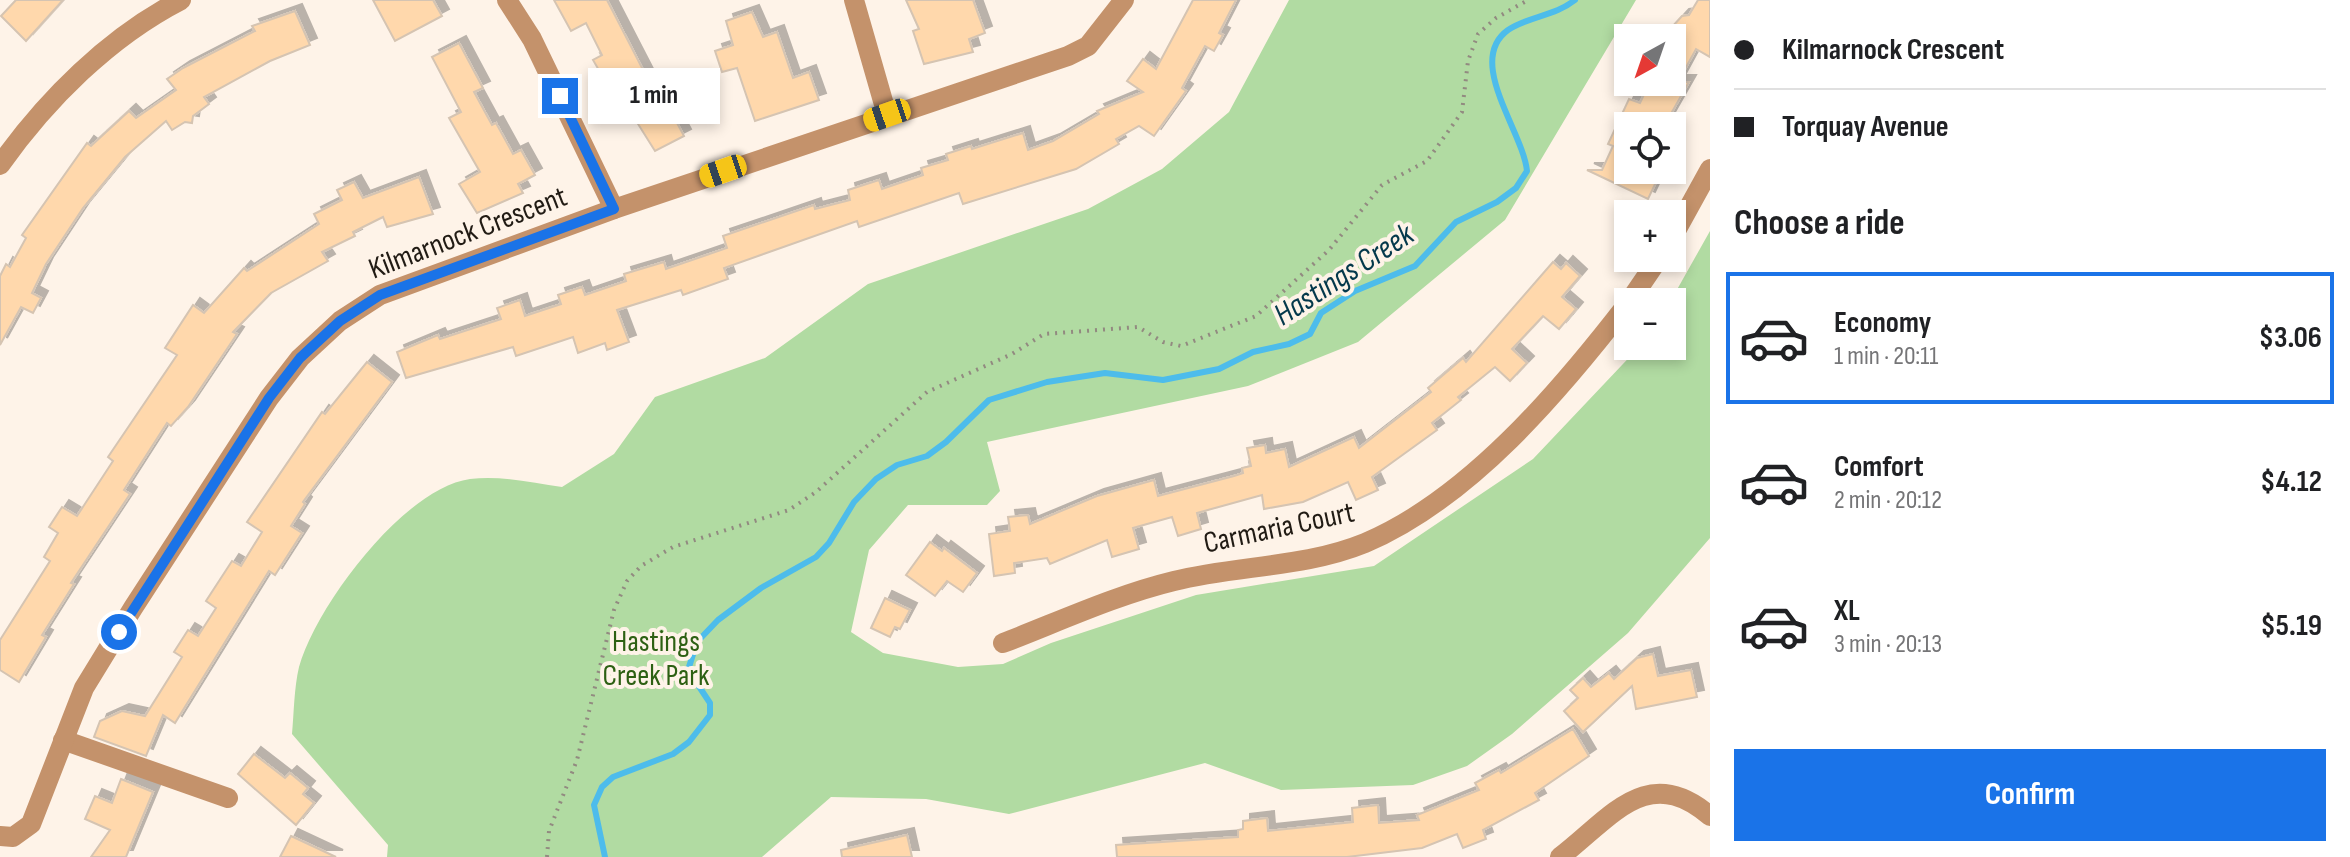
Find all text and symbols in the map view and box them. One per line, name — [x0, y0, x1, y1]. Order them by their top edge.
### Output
north arrow — [1614, 24, 1686, 96]
map controls — [1614, 24, 1686, 360]
text: Kilmarnock Crescent — [1782, 32, 2004, 68]
callout: 1 min — [588, 68, 720, 124]
route end — [542, 78, 578, 114]
text: 1 min — [630, 80, 678, 111]
car — [860, 96, 914, 134]
text: Torquay Avenue — [1782, 109, 1949, 145]
button: locate — [1614, 112, 1686, 184]
car — [696, 152, 750, 190]
street label: Kilmarnock Crescent — [364, 179, 572, 287]
button: + — [1614, 200, 1686, 272]
text: Choose a ride — [1734, 202, 1905, 245]
water label: Hastings Creek — [1267, 215, 1422, 335]
button: − — [1614, 288, 1686, 360]
icon: car — [1738, 302, 1810, 374]
text: Economy — [1834, 305, 1931, 341]
text: $3.06 — [2259, 320, 2322, 356]
text: 1 min · 20:11 — [1834, 341, 1938, 372]
icon: car — [1738, 446, 1810, 518]
text: Comfort — [1834, 449, 1924, 485]
text: $4.12 — [2260, 464, 2322, 500]
text: 2 min · 20:12 — [1834, 485, 1942, 516]
street label: Carmaria Court — [1200, 494, 1358, 562]
icon: car — [1738, 590, 1810, 662]
text: XL — [1834, 593, 1860, 629]
text: $5.19 — [2260, 608, 2322, 644]
route start — [101, 614, 137, 650]
park label: Hastings Creek Park — [603, 624, 710, 694]
text: 3 min · 20:13 — [1834, 629, 1942, 660]
button: Confirm — [1734, 749, 2326, 841]

